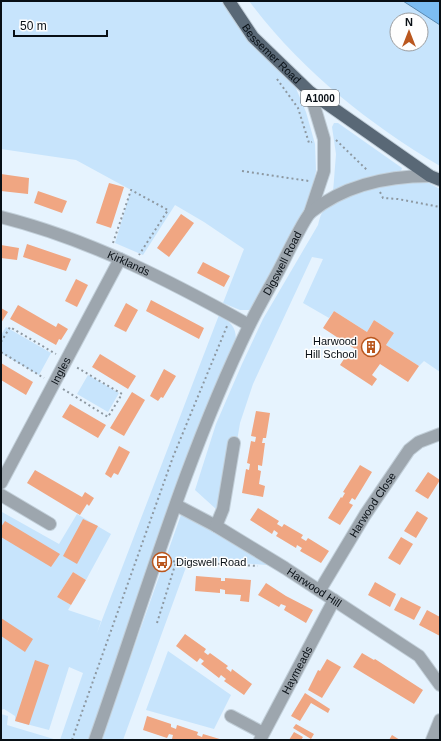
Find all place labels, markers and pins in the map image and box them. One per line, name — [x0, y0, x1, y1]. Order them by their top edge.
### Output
place label: Harwood Hill School — [305, 335, 357, 360]
building icon: Harwood Hill School — [360, 336, 382, 358]
bus stop icon: Digswell Road — [151, 551, 173, 573]
place label: Digswell Road — [176, 556, 246, 568]

